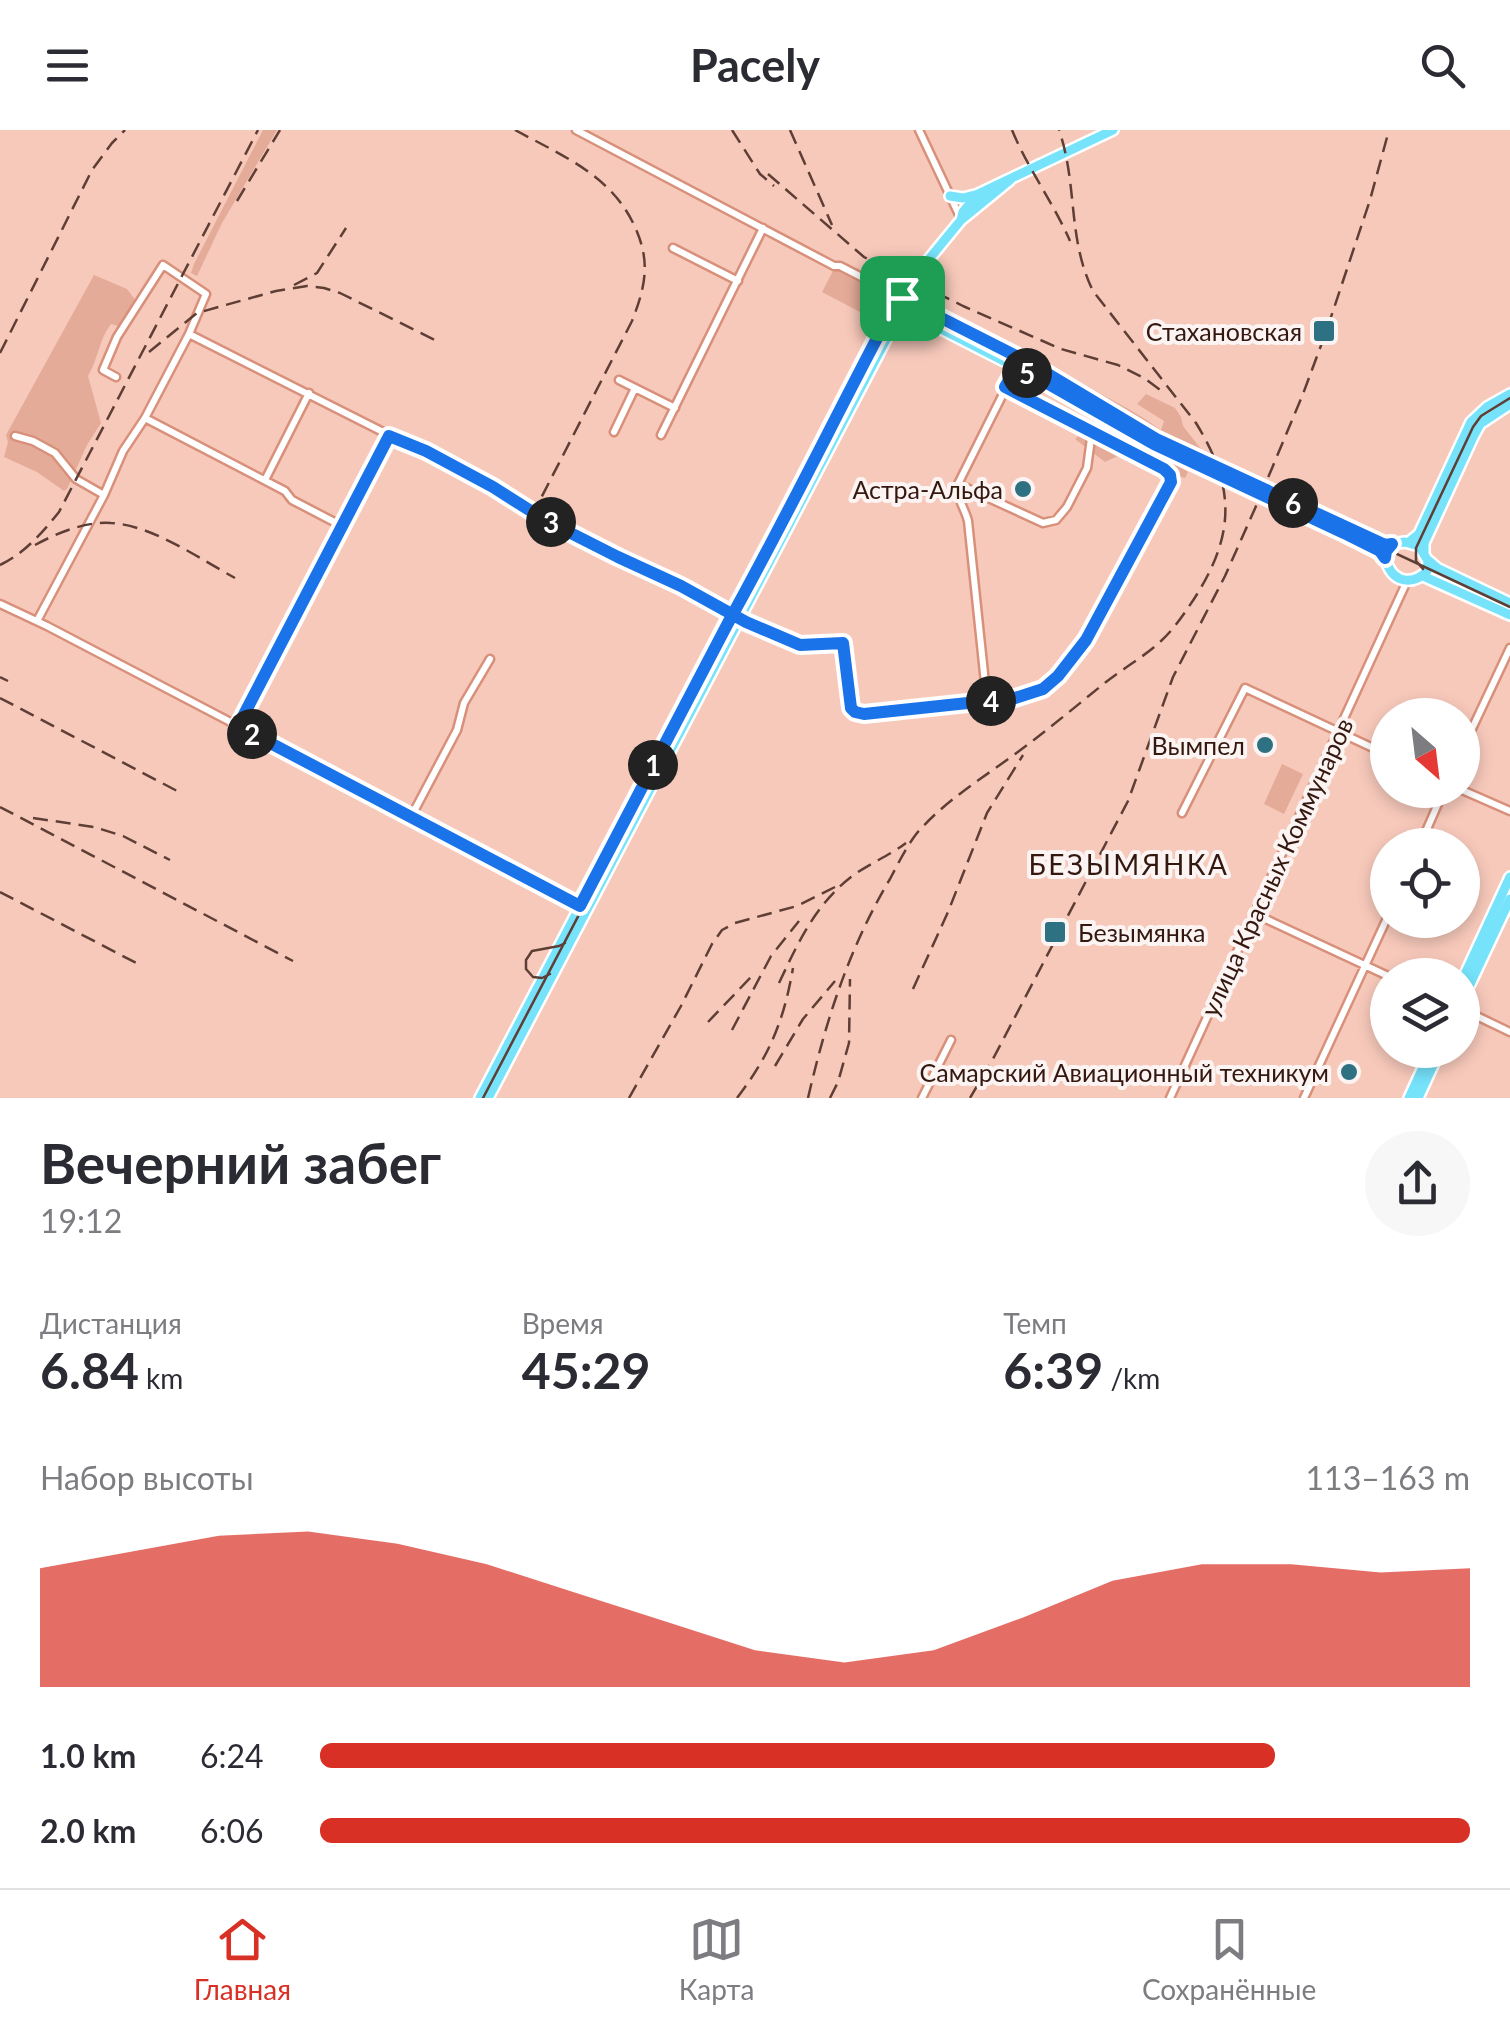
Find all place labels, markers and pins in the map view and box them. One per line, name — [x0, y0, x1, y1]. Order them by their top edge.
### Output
pin — [860, 256, 945, 341]
place label: Стахановская — [1146, 316, 1302, 346]
marker: Стахановская — [1311, 318, 1337, 344]
pin: 5 — [1002, 348, 1052, 398]
place label: Астра-Альфа — [852, 474, 1003, 504]
marker: Астра-Альфа — [1012, 478, 1034, 500]
pin: 6 — [1268, 478, 1318, 528]
pin: 3 — [526, 497, 576, 547]
pin: 4 — [966, 676, 1016, 726]
pin: 2 — [227, 709, 277, 759]
place label: Вымпел — [1152, 730, 1245, 760]
marker: Вымпел — [1254, 734, 1276, 756]
pin: 1 — [628, 740, 678, 790]
place label: Безымянка — [1078, 917, 1205, 947]
marker: Безымянка — [1042, 919, 1068, 945]
place label: Самарский Авиационный техникум — [920, 1057, 1329, 1087]
marker: Самарский Авиационный техникум — [1338, 1061, 1360, 1083]

